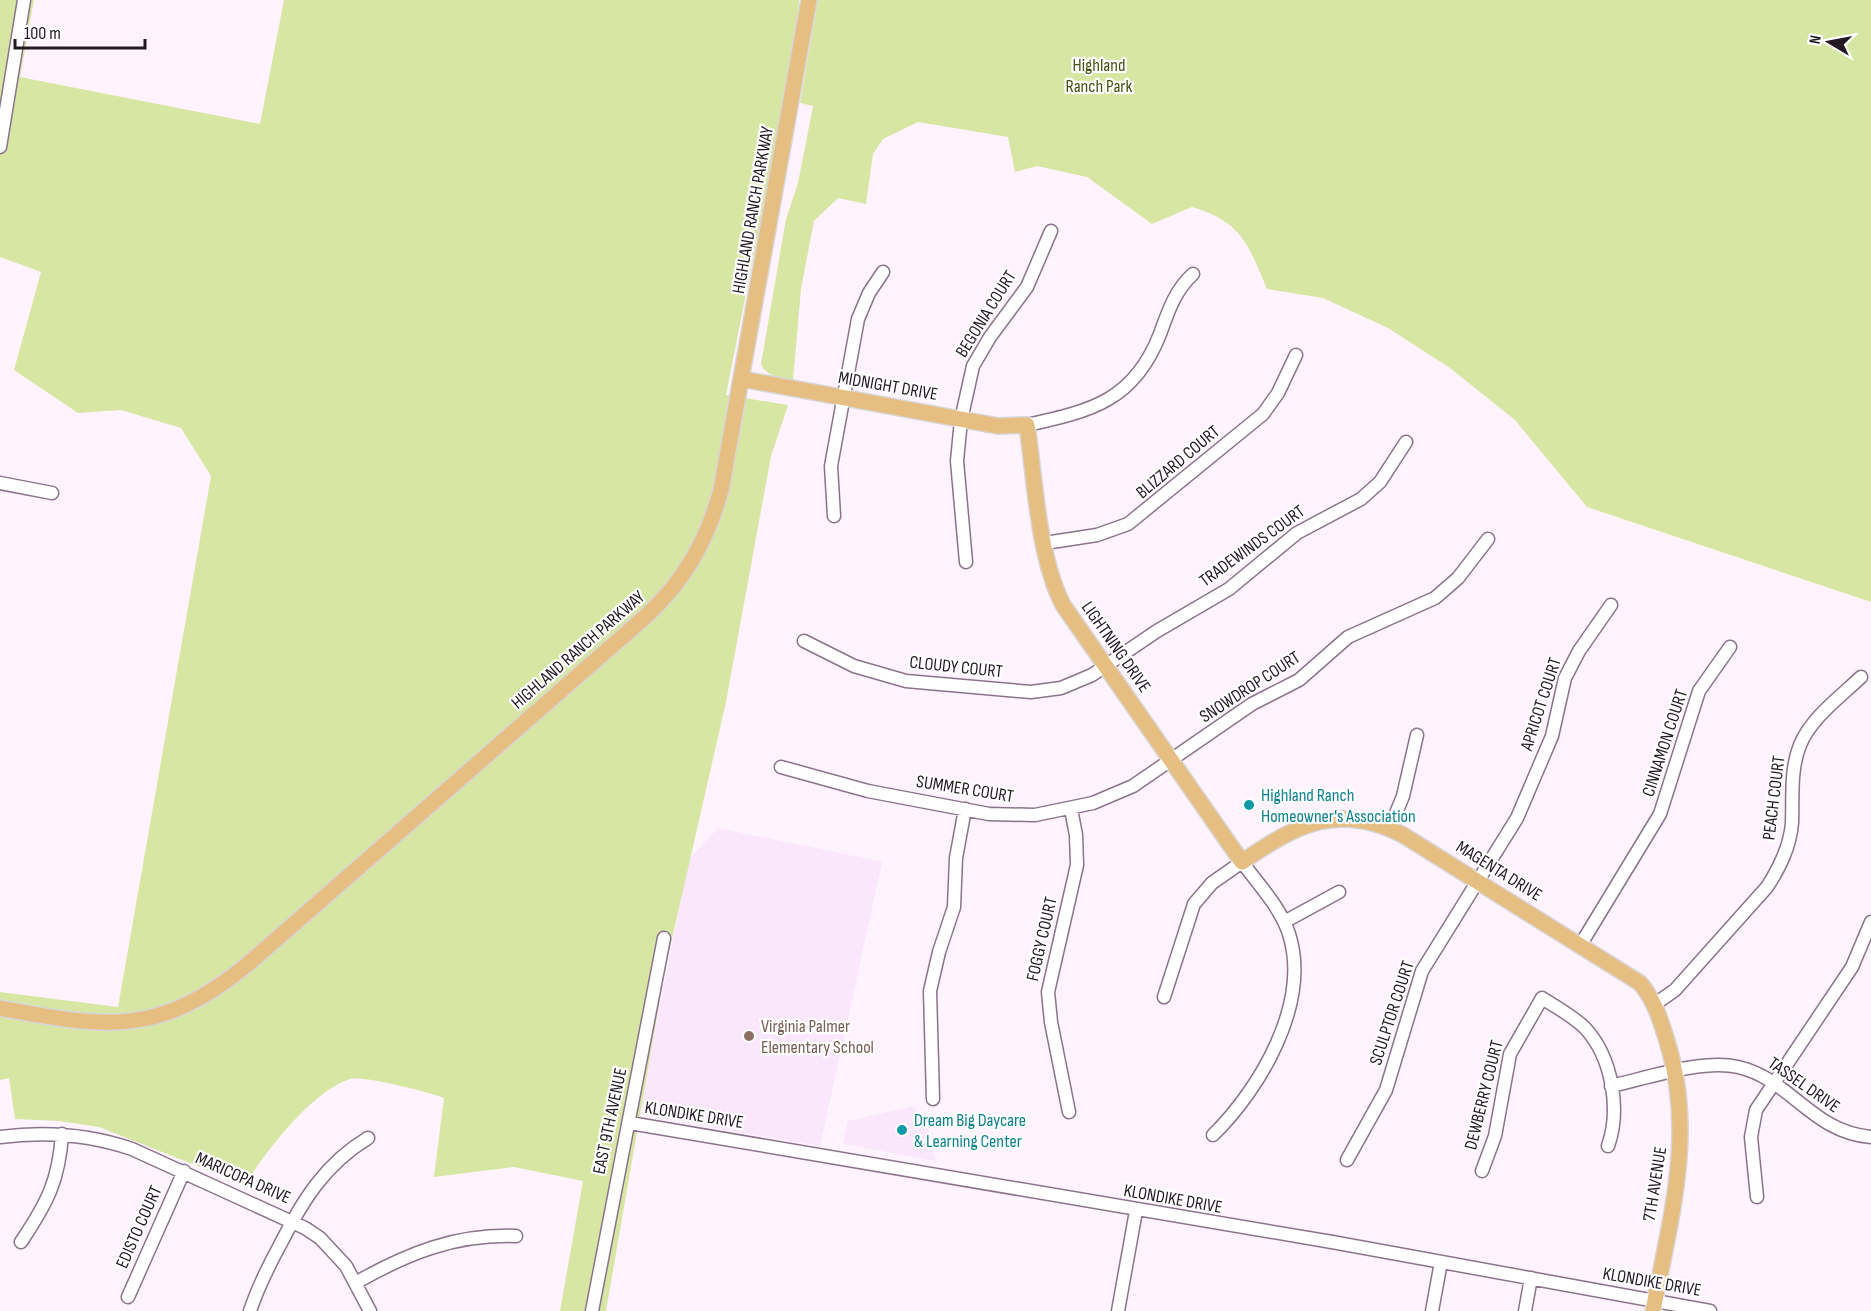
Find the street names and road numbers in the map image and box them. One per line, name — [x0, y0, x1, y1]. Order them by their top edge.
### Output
street label: HIGHLAND RANCH PARKWAY — [728, 124, 778, 295]
street label: BEGONIA COURT — [951, 267, 1021, 361]
street label: MIDNIGHT DRIVE — [837, 367, 939, 405]
street label: BLIZZARD COURT — [1132, 421, 1224, 503]
street label: TRADEWINDS COURT — [1195, 501, 1309, 591]
street label: HIGHLAND RANCH PARKWAY — [507, 586, 649, 714]
street label: LIGHTNING DRIVE — [1077, 598, 1155, 696]
street label: SNOWDROP COURT — [1196, 647, 1304, 727]
street label: CLOUDY COURT — [908, 652, 1004, 682]
street label: APRICOT COURT — [1516, 655, 1566, 754]
street label: CINNAMON COURT — [1638, 687, 1692, 799]
street label: PEACH COURT — [1758, 755, 1790, 841]
street label: SUMMER COURT — [915, 771, 1015, 807]
street label: MAGENTA DRIVE — [1452, 836, 1546, 906]
street label: FOGGY COURT — [1022, 895, 1062, 983]
street label: SCULPTOR COURT — [1365, 958, 1419, 1068]
street label: DEWBERRY COURT — [1460, 1038, 1508, 1152]
street label: TASSEL DRIVE — [1764, 1053, 1844, 1117]
street label: EAST 9TH AVENUE — [588, 1066, 632, 1176]
street label: KLONDIKE DRIVE — [643, 1097, 745, 1133]
street label: 7TH AVENUE — [1639, 1145, 1671, 1223]
street label: MARICOPA DRIVE — [192, 1148, 294, 1208]
street label: KLONDIKE DRIVE — [1122, 1180, 1224, 1218]
street label: EDISTO COURT — [112, 1183, 166, 1271]
street label: KLONDIKE DRIVE — [1601, 1263, 1703, 1301]

